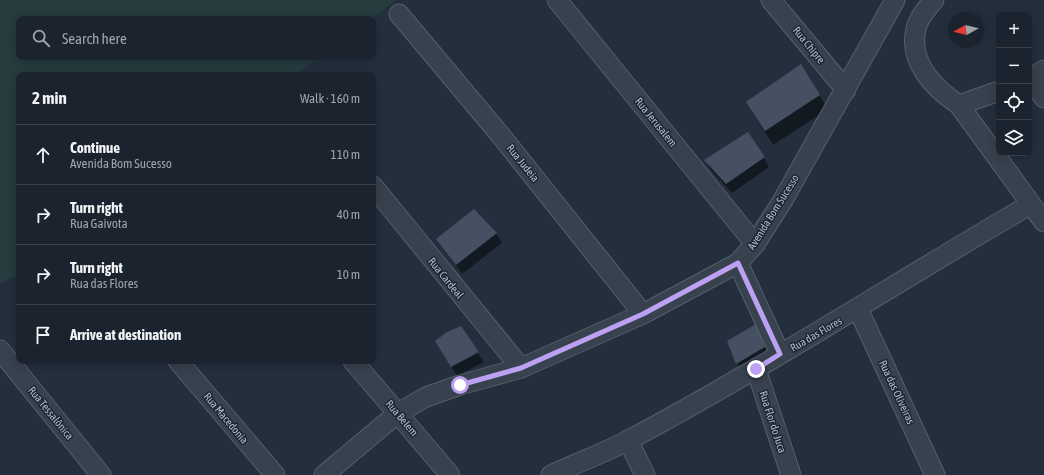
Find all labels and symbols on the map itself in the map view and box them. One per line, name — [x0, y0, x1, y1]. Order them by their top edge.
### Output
north arrow — [948, 12, 984, 48]
street label: Rua Chipre — [791, 24, 827, 66]
street label: Rua Jerusalem — [633, 95, 679, 149]
street label: Rua Judeia — [504, 142, 542, 184]
street label: Avenida Bom Sucesso — [745, 172, 801, 252]
street label: Rua Cardeal — [426, 255, 466, 301]
street label: Rua das Flores — [788, 314, 844, 354]
street label: Rua das Oliveiras — [877, 358, 917, 426]
route end — [747, 360, 765, 378]
route start — [451, 376, 469, 394]
street label: Rua Tessalônica — [26, 384, 76, 442]
street label: Rua Flor do Juca — [757, 389, 789, 455]
street label: Rua Macedonia — [201, 390, 251, 446]
street label: Rua Belem — [383, 398, 421, 439]

